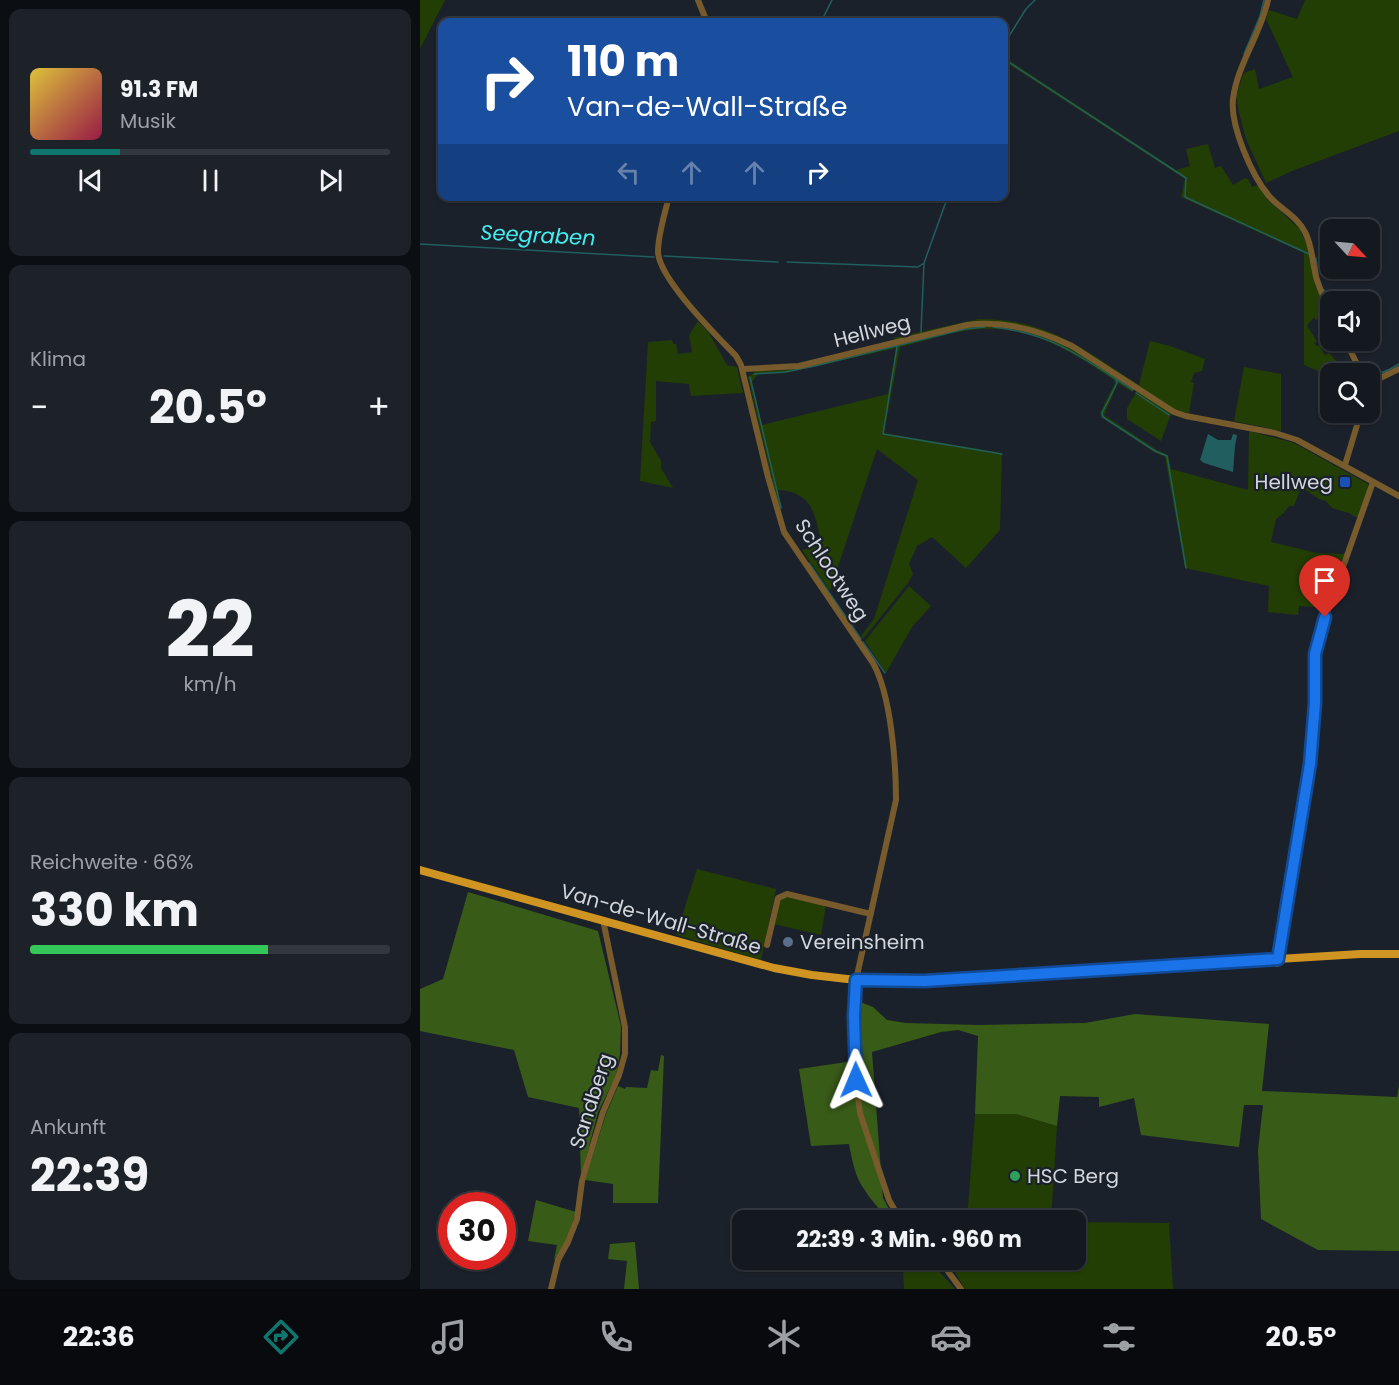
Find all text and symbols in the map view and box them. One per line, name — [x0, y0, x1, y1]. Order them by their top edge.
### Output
text: 110 m — [567, 32, 679, 91]
icon: right — [468, 42, 546, 120]
text: 91.3 FM — [120, 74, 198, 105]
text: Van-de-Wall-Straße — [567, 88, 847, 125]
text: Musik — [120, 107, 176, 135]
icon: left — [612, 156, 645, 189]
icon: ahead — [675, 156, 708, 189]
icon: ahead — [738, 156, 771, 189]
icon: right — [801, 156, 834, 189]
icon: previous — [74, 164, 107, 197]
icon: pause — [194, 164, 227, 197]
icon: next — [314, 164, 347, 197]
water label: Seegraben — [480, 218, 596, 252]
north arrow — [1320, 219, 1380, 279]
map controls — [1320, 219, 1380, 423]
button: sound — [1320, 291, 1380, 351]
street label: Hellweg — [831, 308, 913, 354]
text: Klima — [30, 345, 86, 373]
button: search — [1320, 363, 1380, 423]
text: 20.5° — [149, 376, 267, 439]
text: − — [30, 384, 48, 431]
text: + — [367, 384, 390, 431]
place label: Hellweg — [1255, 468, 1333, 496]
marker: Hellweg — [1338, 475, 1352, 489]
street label: Schlootweg — [788, 513, 876, 627]
pin — [1299, 555, 1350, 617]
icon: arrive — [1308, 564, 1341, 597]
text: 22 — [165, 575, 255, 684]
text: km/h — [183, 670, 237, 698]
text: Reichweite · 66% — [30, 848, 193, 876]
street label: Van-de-Wall-Straße — [557, 877, 765, 961]
text: 330 km — [30, 879, 199, 942]
place label: Vereinsheim — [800, 928, 925, 956]
marker: Vereinsheim — [781, 935, 795, 949]
position arrow — [824, 1048, 888, 1112]
street label: Sandberg — [562, 1050, 620, 1152]
text: Ankunft — [30, 1113, 106, 1141]
text: 22:39 — [30, 1144, 149, 1207]
place label: HSC Berg — [1027, 1162, 1119, 1190]
marker: HSC Berg — [1008, 1169, 1022, 1183]
speed limit sign: 30 — [438, 1192, 516, 1270]
text: 22:39 · 3 Min. · 960 m — [796, 1224, 1022, 1255]
icon: directions — [260, 1316, 302, 1358]
icon: music — [428, 1316, 470, 1358]
icon: phone — [595, 1316, 637, 1358]
icon: climate — [763, 1316, 805, 1358]
icon: car — [930, 1316, 972, 1358]
icon: filters — [1098, 1316, 1140, 1358]
text: 22:36 — [63, 1318, 135, 1355]
text: 20.5° — [1266, 1318, 1336, 1355]

